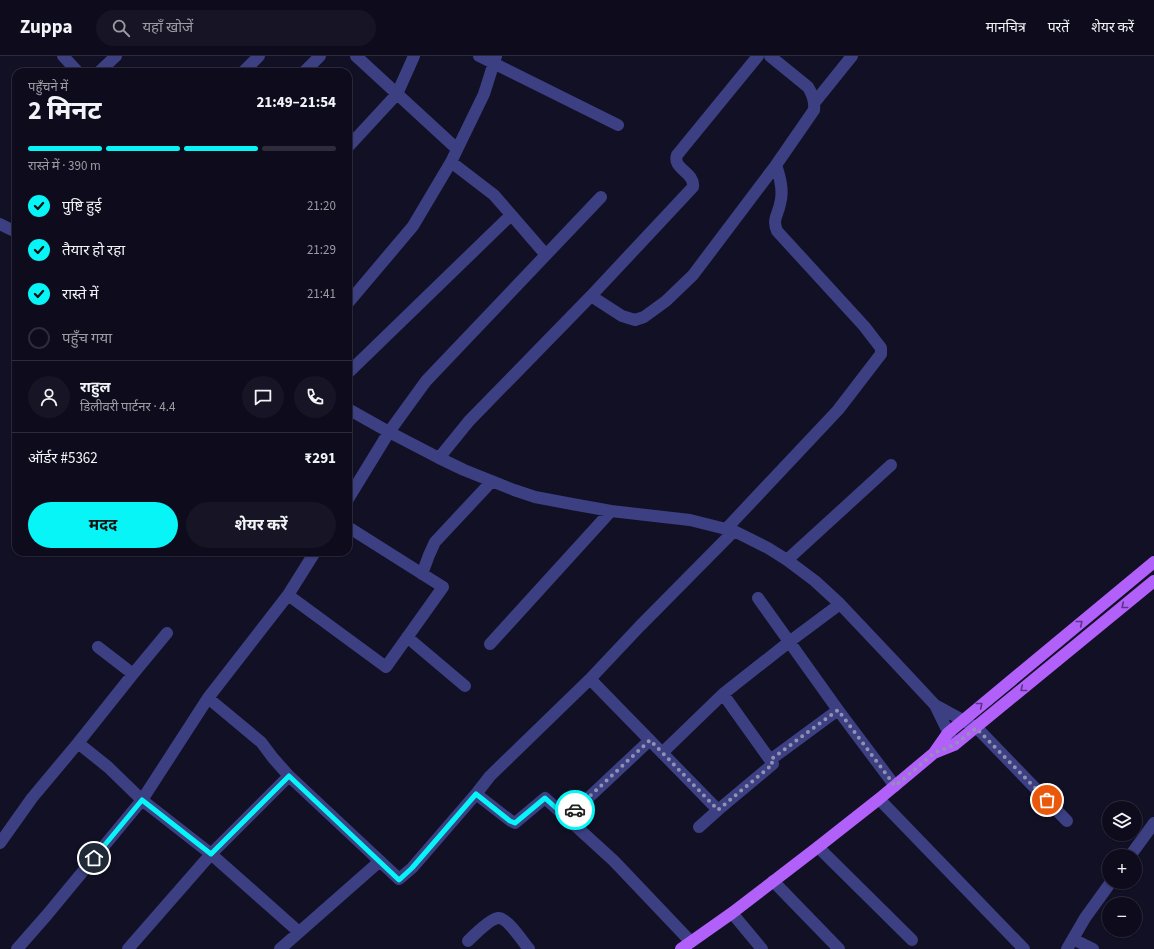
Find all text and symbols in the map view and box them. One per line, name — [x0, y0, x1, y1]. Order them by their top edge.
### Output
search box — [96, 10, 376, 46]
text: Zuppa — [20, 14, 72, 41]
icon: search — [110, 17, 132, 39]
text: यहाँ खोजें — [142, 17, 193, 38]
text: मानचित्र — [986, 18, 1026, 38]
text: परतें — [1048, 18, 1069, 38]
text: शेयर करें — [1091, 18, 1134, 38]
text: पहुँचने में — [28, 78, 68, 96]
text: 2 मिनट — [28, 92, 102, 129]
text: 21:49–21:54 — [256, 92, 336, 113]
text: रास्ते में · 390 m — [28, 157, 101, 175]
icon: check — [28, 195, 50, 217]
text: पुष्टि हुई — [62, 196, 102, 217]
text: 21:20 — [307, 197, 336, 215]
icon: check — [28, 239, 50, 261]
text: तैयार हो रहा — [62, 240, 125, 261]
text: 21:29 — [307, 241, 336, 259]
icon: check — [28, 283, 50, 305]
text: रास्ते में — [62, 284, 98, 305]
text: 21:41 — [307, 285, 336, 303]
text: पहुँच गया — [62, 328, 112, 349]
button: person — [28, 376, 70, 418]
button: chat — [242, 376, 284, 418]
button: phone — [294, 376, 336, 418]
text: राहुल — [80, 377, 111, 398]
text: डिलीवरी पार्टनर · 4.4 — [80, 398, 175, 416]
text: ऑर्डर #5362 — [28, 448, 98, 469]
text: ₹291 — [304, 448, 336, 469]
button: मदद — [28, 502, 178, 548]
button: शेयर करें — [186, 502, 336, 548]
one-way arrow — [1121, 602, 1128, 609]
one-way arrow — [1076, 620, 1083, 627]
one-way arrow — [1021, 684, 1028, 691]
one-way arrow — [975, 703, 982, 710]
pin — [1030, 783, 1064, 817]
icon: bag — [1036, 789, 1058, 811]
courier — [555, 790, 595, 830]
icon: car — [564, 799, 586, 821]
map controls — [1102, 801, 1142, 937]
button: layers — [1102, 801, 1142, 841]
pin — [77, 841, 111, 875]
icon: home — [83, 847, 105, 869]
button: + — [1102, 849, 1142, 889]
button: − — [1102, 897, 1142, 937]

